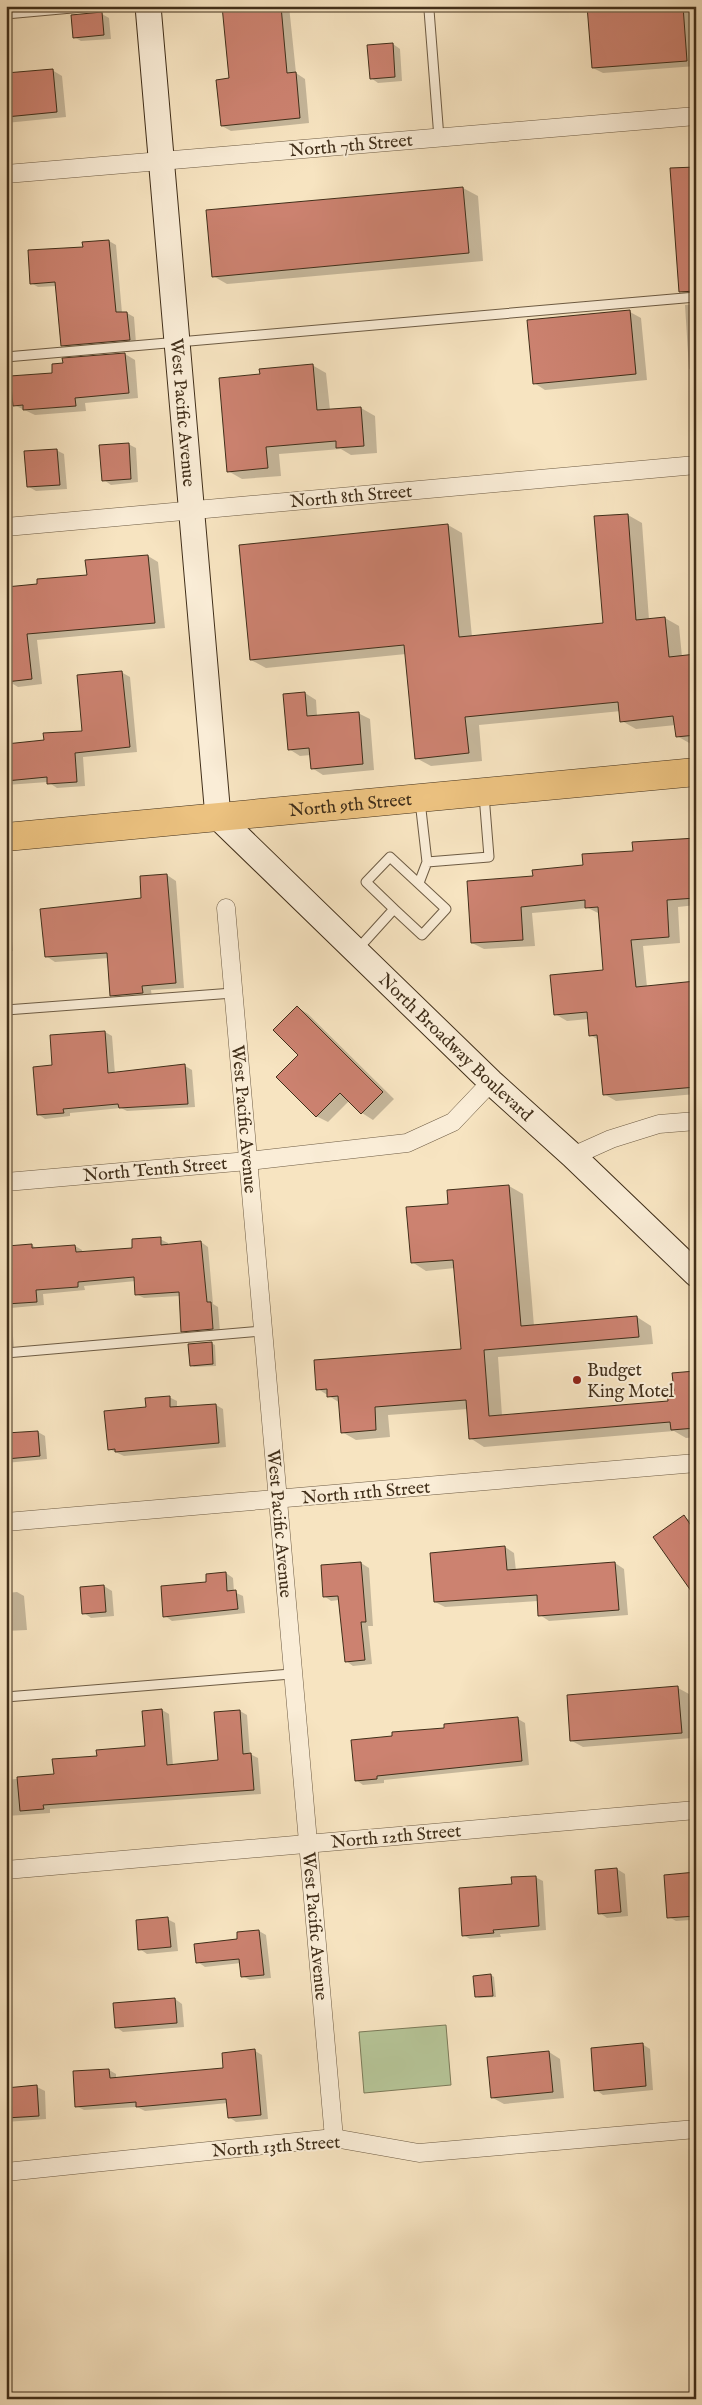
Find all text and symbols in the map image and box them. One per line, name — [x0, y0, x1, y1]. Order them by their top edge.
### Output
street label: North 7th Street — [288, 130, 414, 163]
street label: West Pacific Avenue — [164, 337, 199, 488]
street label: North 8th Street — [289, 481, 413, 514]
street label: North 9th Street — [288, 789, 413, 823]
street label: North Broadway Boulevard — [373, 969, 537, 1127]
street label: West Pacific Avenue — [225, 1044, 261, 1194]
street label: North Tenth Street — [82, 1153, 228, 1188]
place label: Budget King Motel — [587, 1360, 674, 1404]
marker: Budget King Motel — [571, 1374, 583, 1386]
street label: West Pacific Avenue — [261, 1449, 297, 1599]
street label: North 11th Street — [301, 1476, 431, 1511]
street label: North 12th Street — [330, 1820, 462, 1855]
street label: West Pacific Avenue — [296, 1851, 332, 2001]
street label: North 13th Street — [211, 2132, 341, 2163]

